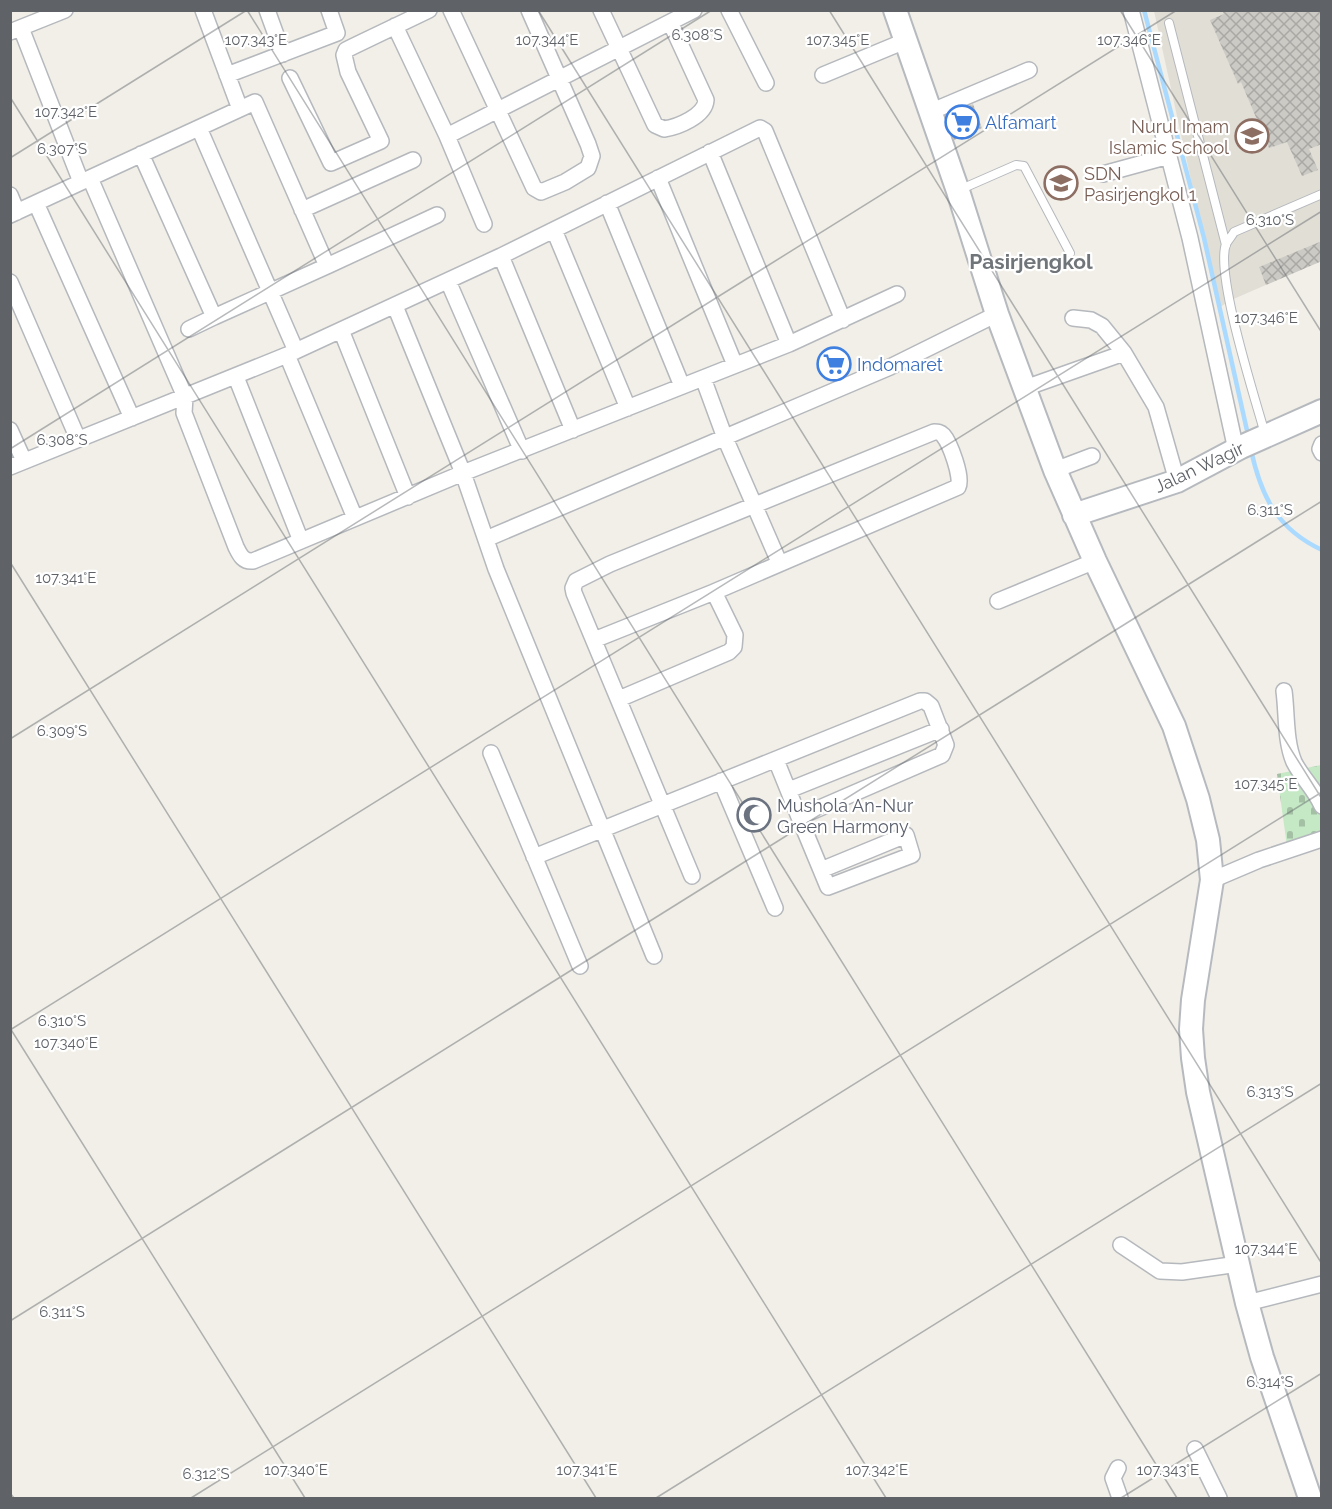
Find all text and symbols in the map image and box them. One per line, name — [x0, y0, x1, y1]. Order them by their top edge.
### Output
text: 6.308°S — [671, 26, 723, 44]
text: 107.343°E — [225, 31, 287, 49]
text: 107.344°E — [516, 31, 578, 49]
text: 107.345°E — [807, 31, 869, 49]
text: 107.346°E — [1097, 31, 1161, 49]
text: 107.342°E — [35, 103, 97, 121]
supermarket icon: Alfamart — [944, 104, 980, 140]
place label: Alfamart — [985, 112, 1056, 133]
place label: Nurul Imam Islamic School — [1109, 116, 1229, 158]
school or university icon: Nurul Imam Islamic School — [1234, 118, 1270, 154]
text: 6.307°S — [37, 140, 87, 158]
place label: SDN Pasirjengkol 1 — [1084, 163, 1197, 205]
school or university icon: SDN Pasirjengkol 1 — [1043, 165, 1079, 201]
text: 6.310°S — [1246, 211, 1294, 229]
district label: Pasirjengkol — [969, 249, 1093, 274]
text: 107.346°E — [1234, 309, 1298, 327]
supermarket icon: Indomaret — [816, 346, 852, 382]
place label: Indomaret — [857, 354, 943, 375]
text: 6.308°S — [36, 431, 88, 449]
street label: Jalan Wagir — [1151, 437, 1248, 497]
text: 6.311°S — [1247, 501, 1293, 519]
text: 107.341°E — [36, 569, 96, 587]
text: 6.309°S — [37, 722, 87, 740]
text: 107.345°E — [1235, 775, 1297, 793]
place label: Mushola An-Nur Green Harmony — [777, 795, 914, 837]
mosque icon: Mushola An-Nur Green Harmony — [736, 797, 772, 833]
text: 6.310°S — [38, 1012, 86, 1030]
text: 107.340°E — [34, 1034, 98, 1052]
text: 6.313°S — [1246, 1083, 1294, 1101]
text: 107.344°E — [1235, 1240, 1297, 1258]
text: 6.311°S — [39, 1303, 85, 1321]
text: 6.314°S — [1246, 1373, 1294, 1391]
text: 107.340°E — [264, 1461, 328, 1479]
text: 107.341°E — [557, 1461, 617, 1479]
text: 107.342°E — [846, 1461, 908, 1479]
text: 107.343°E — [1137, 1461, 1199, 1479]
text: 6.312°S — [182, 1465, 230, 1483]

